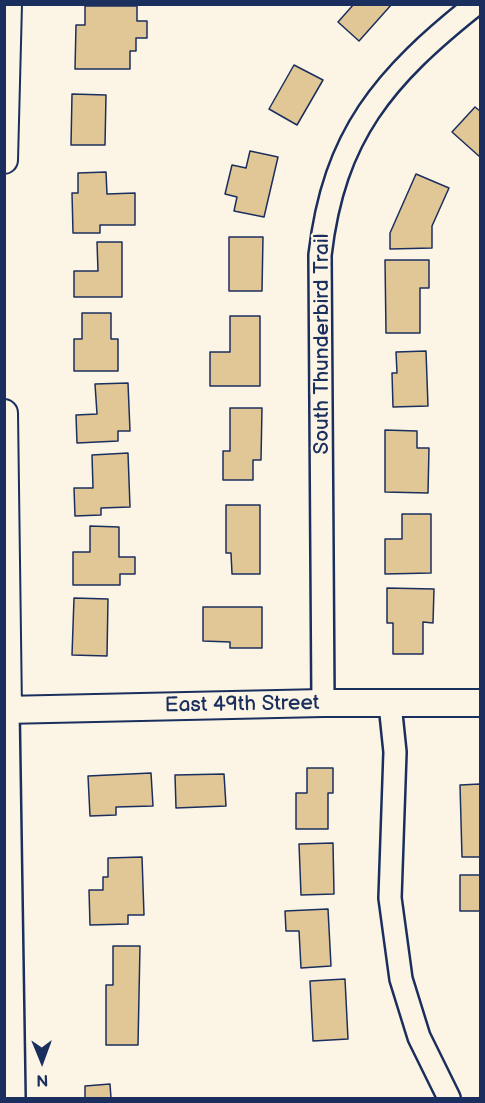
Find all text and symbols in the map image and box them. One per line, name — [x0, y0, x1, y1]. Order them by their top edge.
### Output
street label: South Thunderbird Trail — [310, 234, 336, 454]
street label: East 49th Street — [165, 691, 319, 719]
north arrow — [12, 1031, 72, 1091]
text: N — [36, 1070, 49, 1089]

